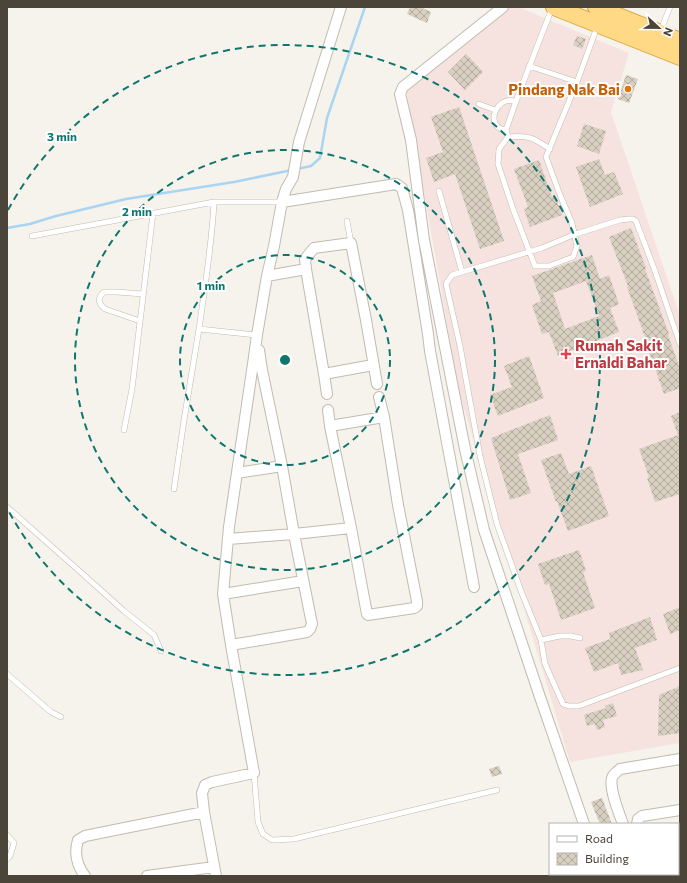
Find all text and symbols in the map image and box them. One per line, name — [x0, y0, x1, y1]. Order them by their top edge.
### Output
north arrow — [639, 8, 679, 48]
text: N — [661, 26, 676, 38]
place label: Pindang Nak Bai — [508, 80, 620, 98]
marker: Pindang Nak Bai — [623, 84, 633, 94]
text: 3 min — [47, 129, 77, 143]
text: 2 min — [122, 204, 152, 218]
text: 1 min — [197, 278, 225, 292]
place label: Rumah Sakit Ernaldi Bahar — [575, 336, 667, 371]
marker: Rumah Sakit Ernaldi Bahar — [560, 348, 572, 360]
centre of rings — [278, 353, 292, 367]
legend — [549, 823, 679, 875]
text: Road — [585, 831, 613, 845]
text: Building — [585, 851, 629, 865]

